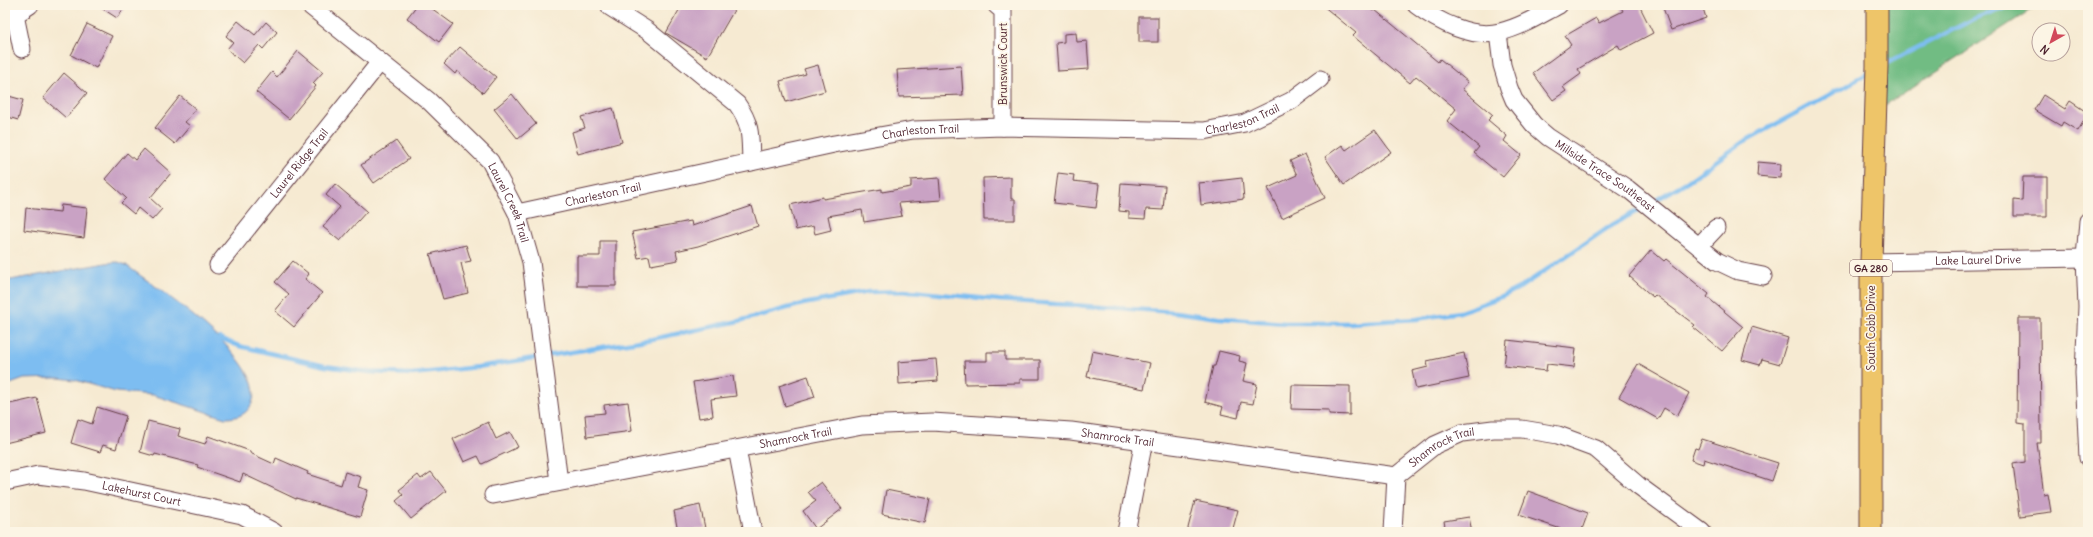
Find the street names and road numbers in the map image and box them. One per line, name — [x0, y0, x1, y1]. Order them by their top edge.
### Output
street label: Brunswick Court — [996, 23, 1010, 105]
street label: Charleston Trail — [1204, 101, 1282, 138]
street label: Charleston Trail — [881, 121, 959, 142]
street label: Laurel Ridge Trail — [267, 126, 331, 201]
street label: Millside Trace Southeast — [1553, 137, 1658, 215]
street label: Laurel Creek Trail — [485, 160, 532, 244]
street label: Charleston Trail — [564, 179, 642, 209]
street label: Lake Laurel Drive — [1935, 252, 2021, 268]
road number: GA 280 — [1850, 260, 1892, 276]
street label: South Cobb Drive — [1864, 285, 1878, 371]
street label: Shamrock Trail — [758, 424, 833, 451]
street label: Shamrock Trail — [1406, 424, 1475, 470]
street label: Shamrock Trail — [1080, 425, 1155, 449]
street label: Lakehurst Court — [101, 478, 183, 509]

